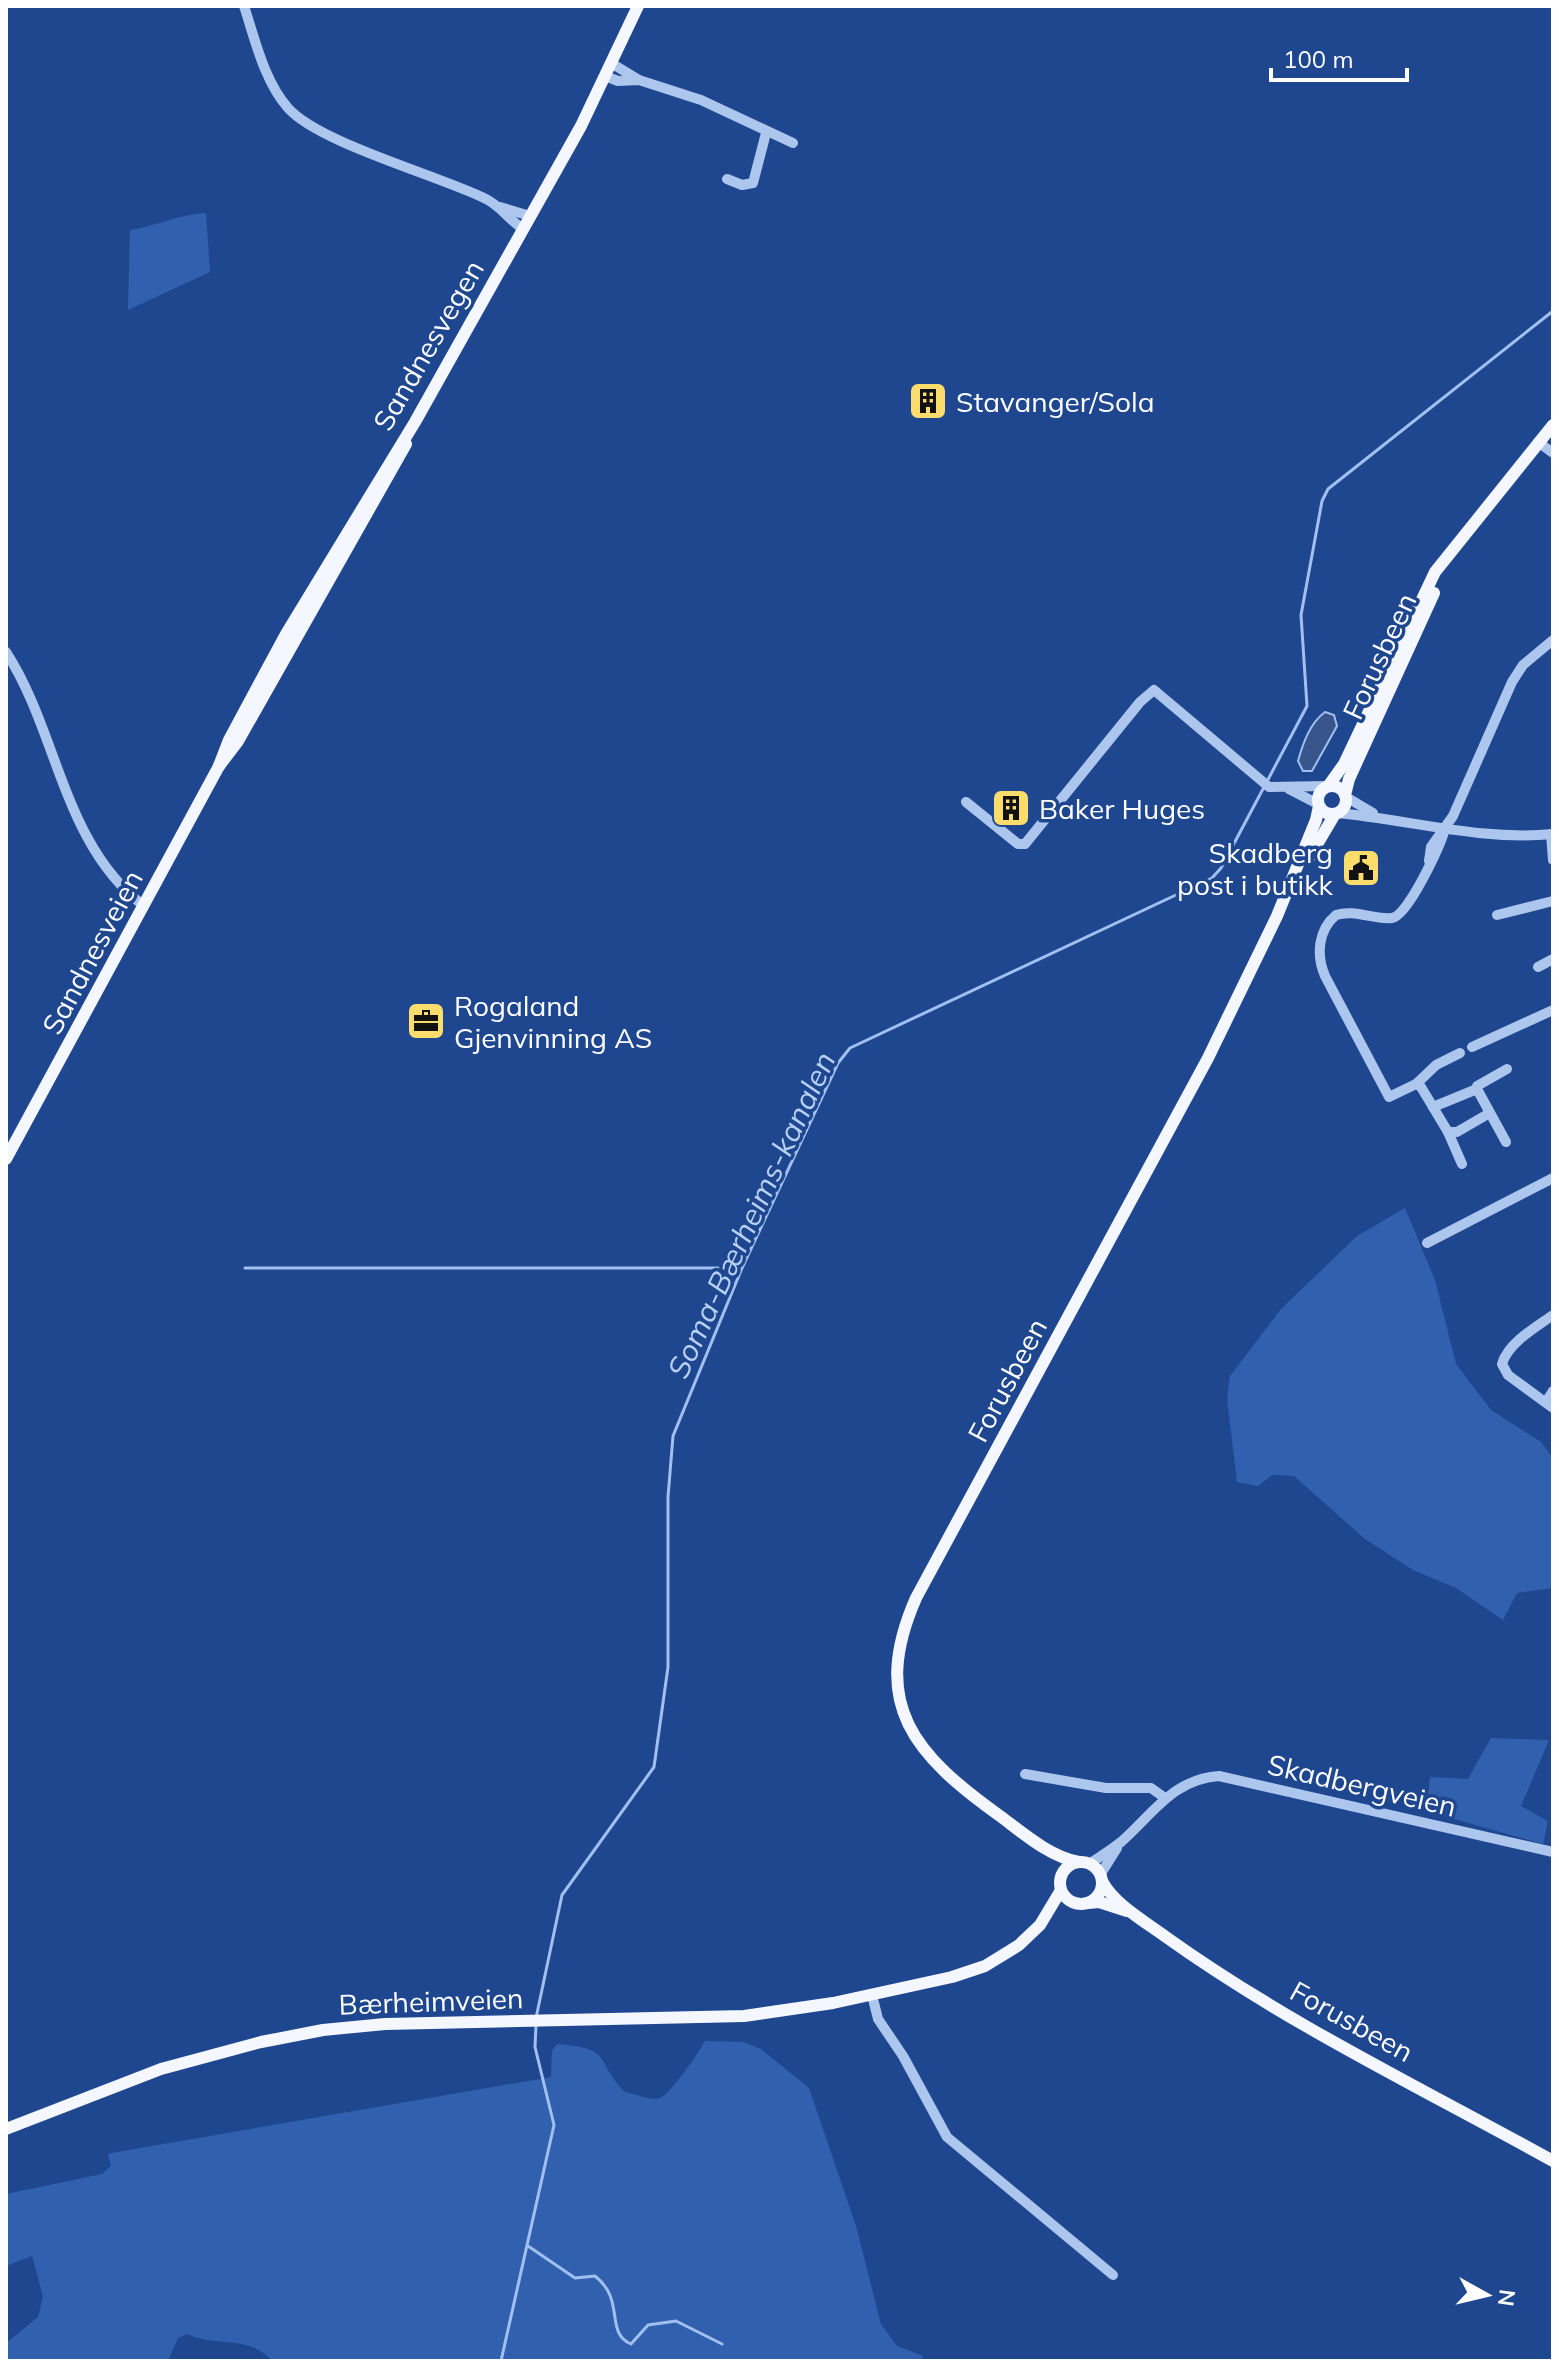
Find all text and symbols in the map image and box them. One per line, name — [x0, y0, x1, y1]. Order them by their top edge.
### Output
scale bar — [1271, 32, 1407, 82]
text: 100 m — [1283, 44, 1354, 74]
street label: Sandnesvegen — [365, 253, 491, 437]
building icon: Stavanger/Sola — [907, 380, 949, 422]
place label: Stavanger/Sola — [956, 384, 1155, 419]
street label: Forusbeen — [1335, 587, 1423, 725]
building icon: Baker Huges — [990, 787, 1032, 829]
place label: Baker Huges — [1039, 791, 1205, 826]
place label: Skadberg post i butikk — [1177, 835, 1334, 902]
public building icon: Skadberg post i butikk — [1340, 847, 1382, 889]
street label: Sandnesveien — [34, 864, 150, 1040]
place label: Rogaland Gjenvinning AS — [454, 988, 652, 1055]
office icon: Rogaland Gjenvinning AS — [405, 1000, 447, 1042]
water label: Soma-Bærheims-kanalen — [659, 1046, 843, 1384]
street label: Forusbeen — [960, 1312, 1054, 1448]
street label: Skadbergveien — [1264, 1746, 1460, 1824]
street label: Forusbeen — [1284, 1973, 1420, 2069]
street label: Bærheimveien — [338, 1980, 524, 2022]
north arrow — [1447, 2255, 1527, 2335]
text: N — [1492, 2288, 1522, 2308]

